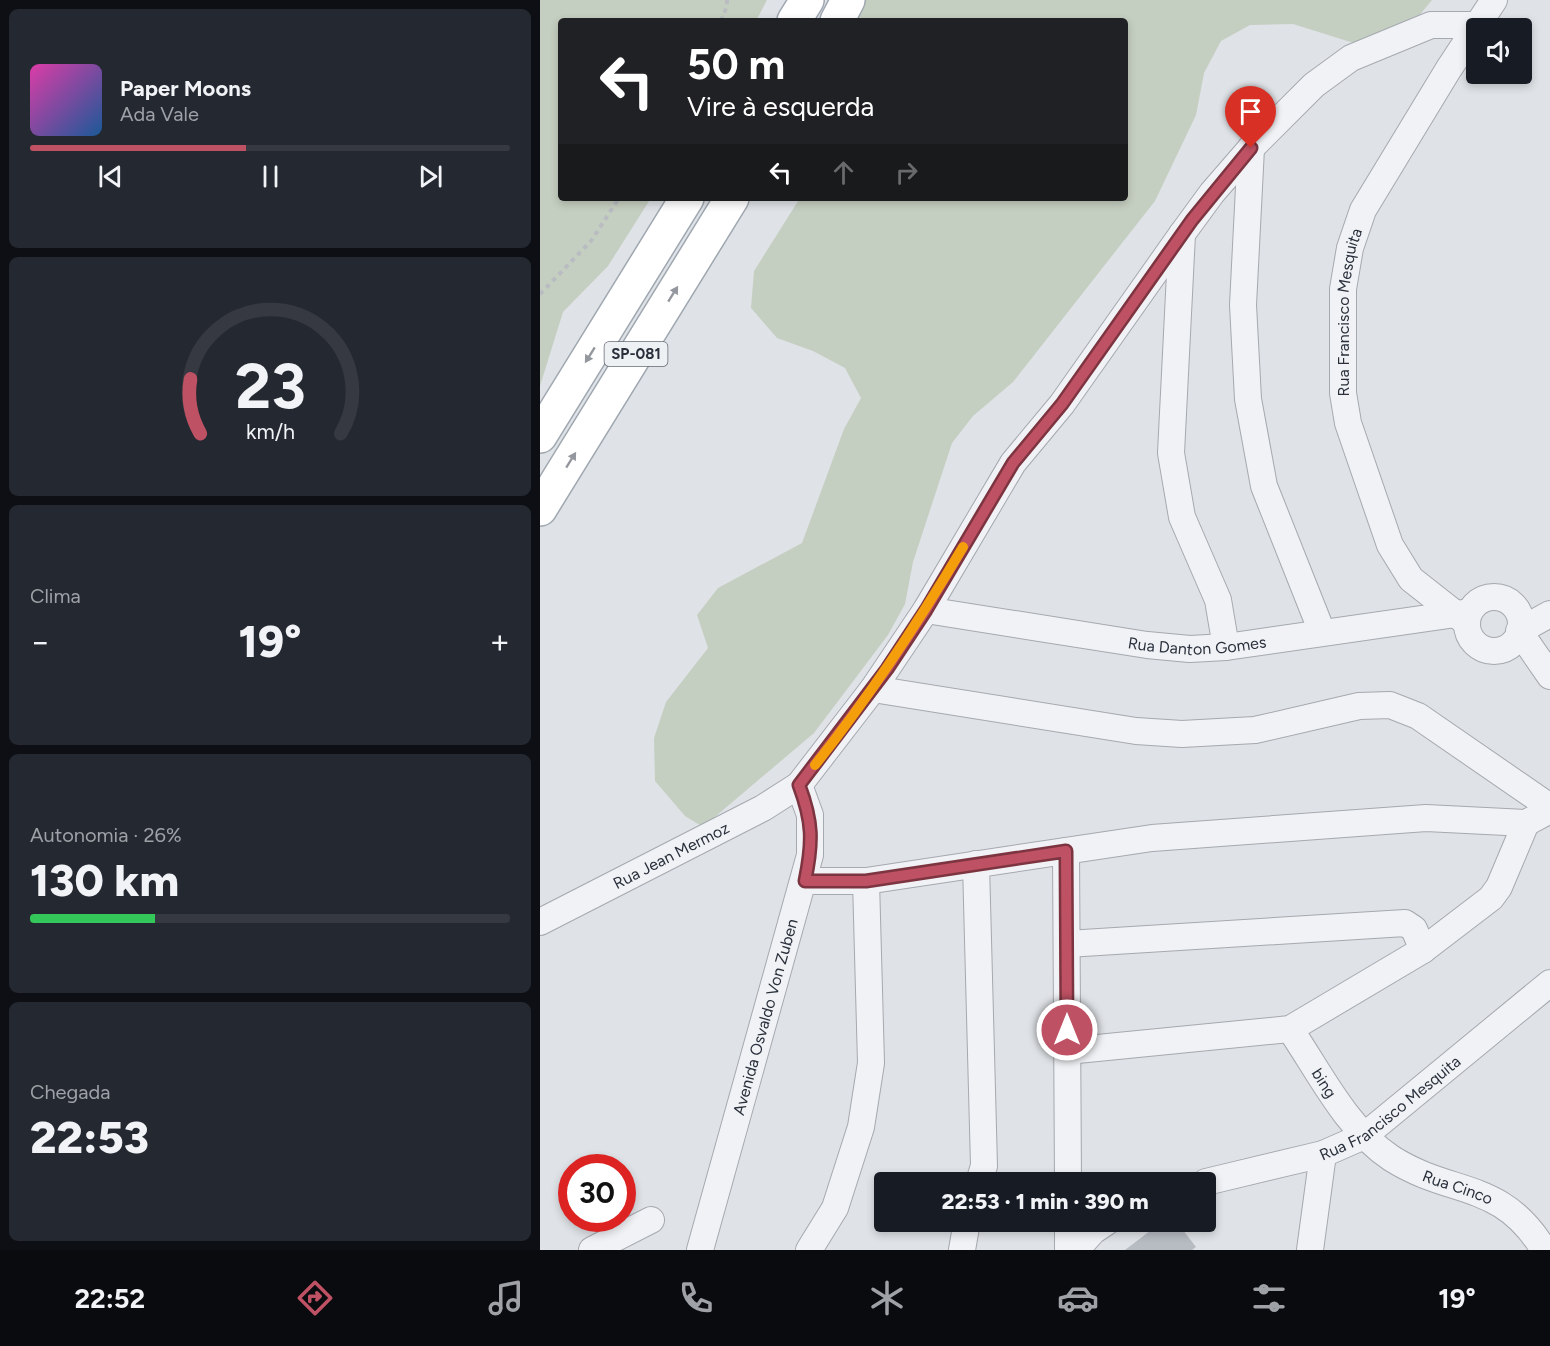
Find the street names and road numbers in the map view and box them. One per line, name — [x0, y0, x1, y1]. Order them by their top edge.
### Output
street label: Rua Francisco Mesquita — [1334, 226, 1366, 396]
road number: SP-081 — [604, 342, 668, 366]
street label: Rua Danton Gomes — [1127, 632, 1267, 659]
street label: Rua Jean Mermoz — [610, 818, 732, 893]
street label: Avenida Osvaldo Von Zuben — [729, 917, 802, 1117]
street label: Rua Francisco Mesquita — [1316, 1052, 1464, 1164]
street label: bing — [1307, 1065, 1341, 1102]
street label: Rua Cinco — [1420, 1166, 1496, 1209]

